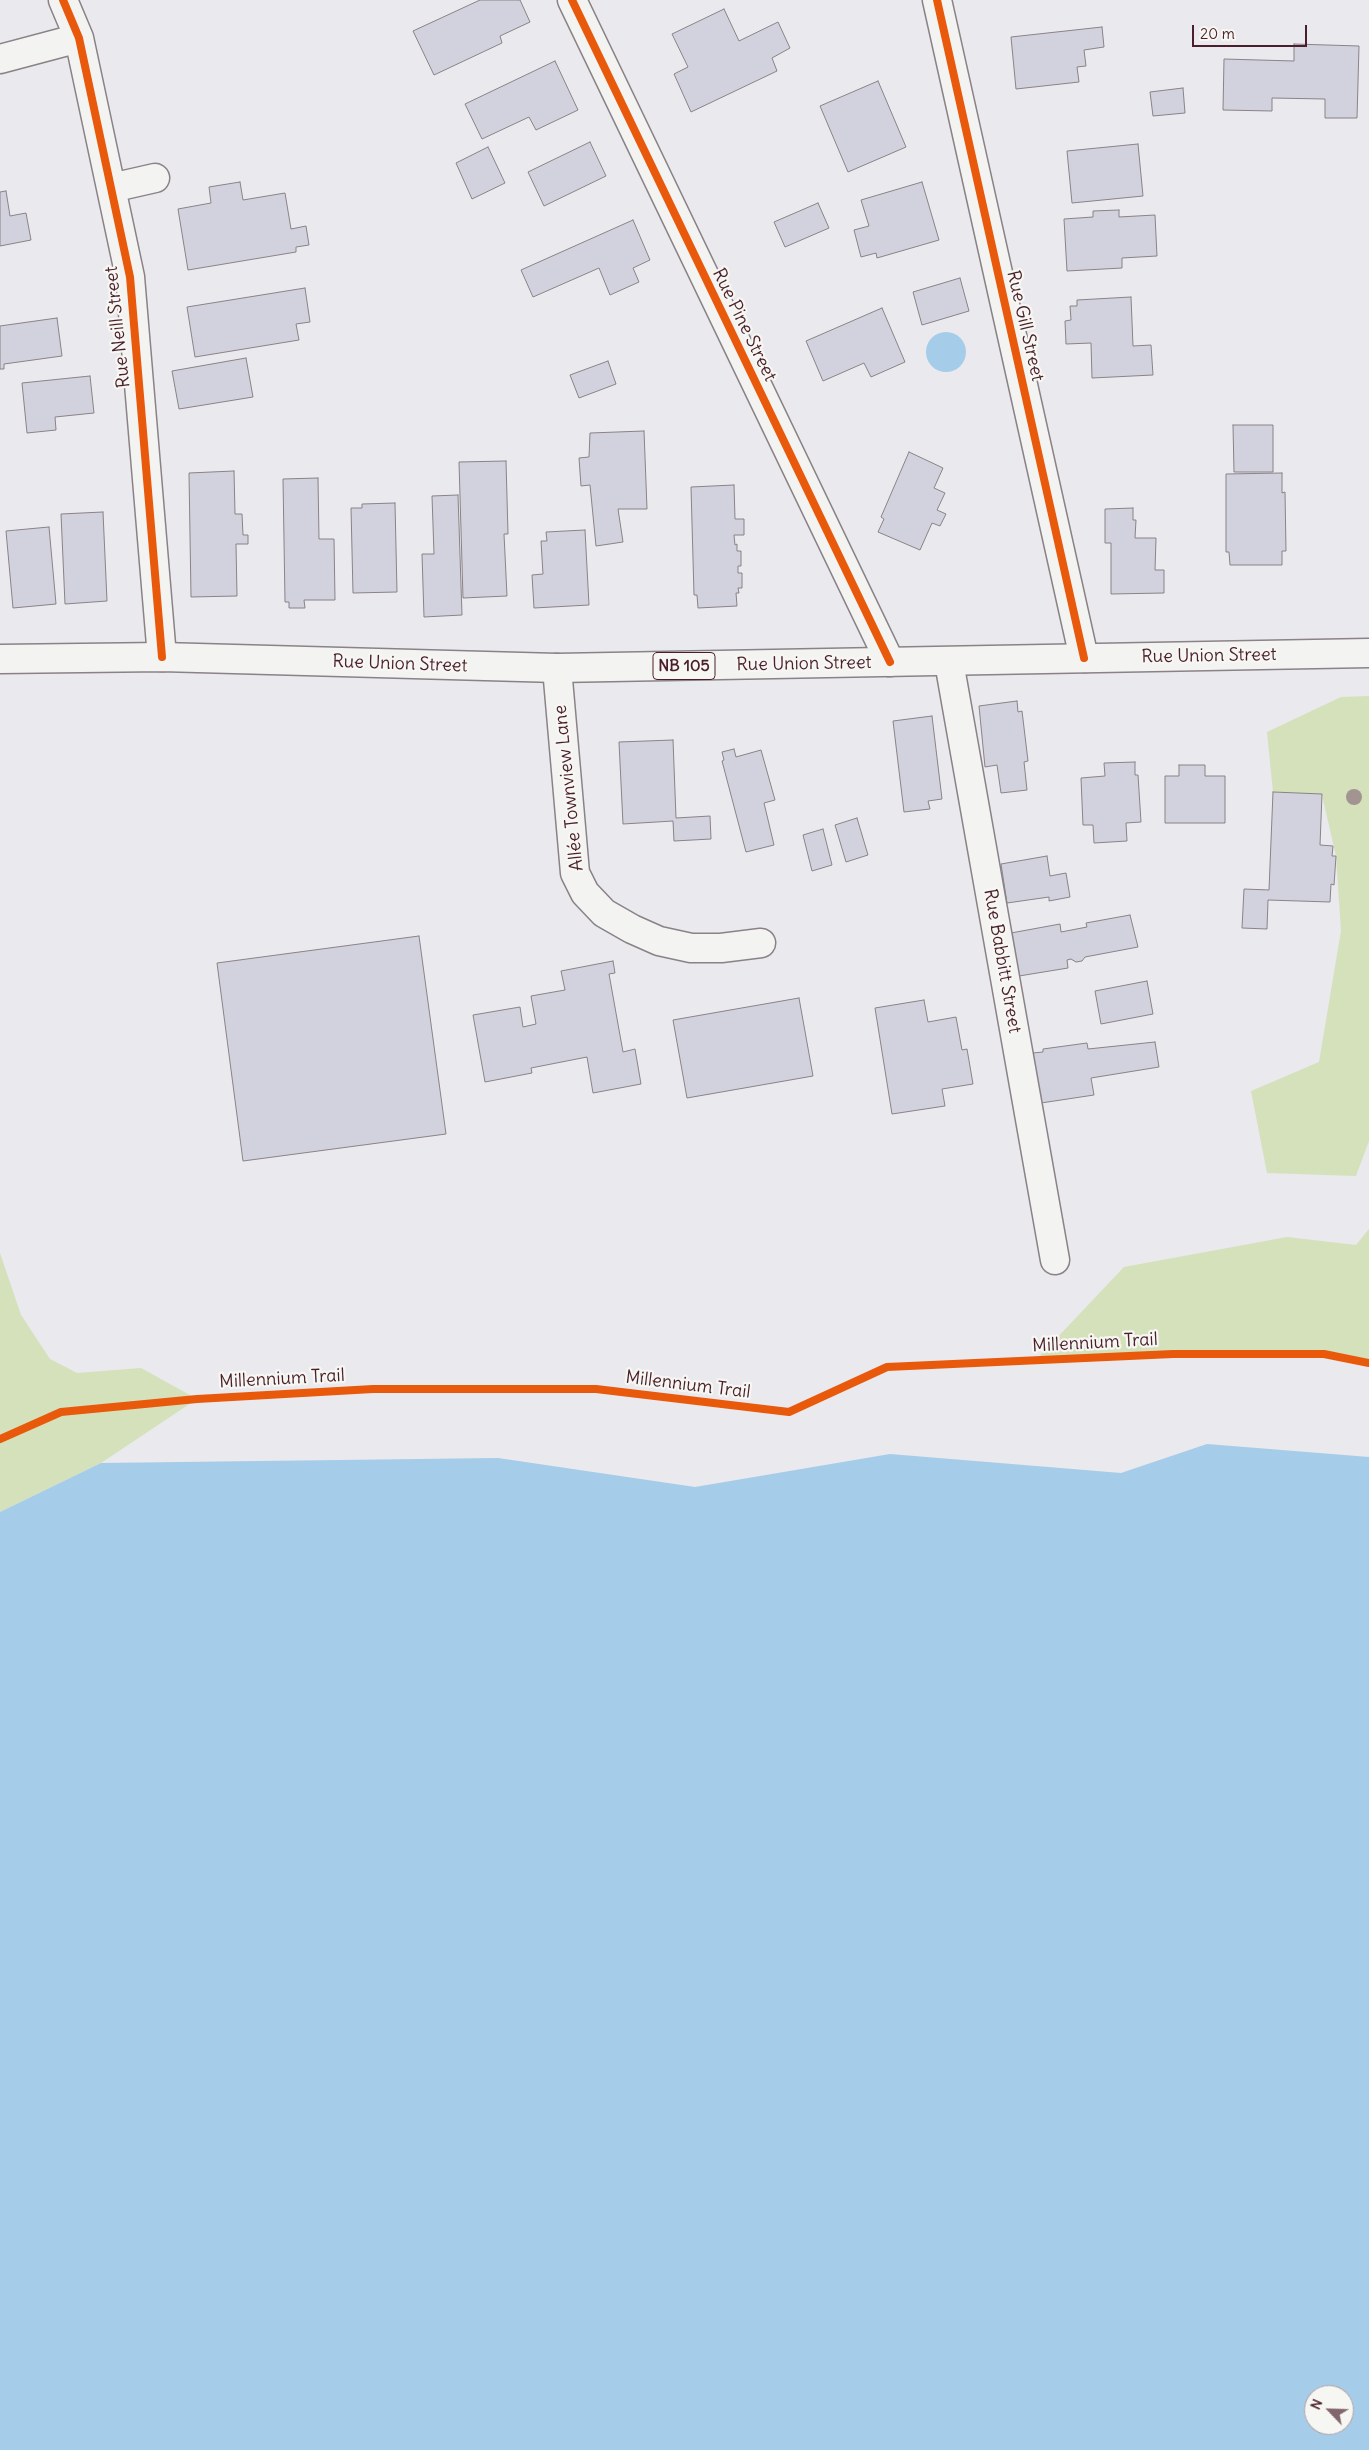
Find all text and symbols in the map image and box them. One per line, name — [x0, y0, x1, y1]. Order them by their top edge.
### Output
scale bar — [1194, 15, 1309, 47]
text: 20 m — [1200, 24, 1235, 43]
street label: Rue Neill Street — [101, 265, 135, 389]
street label: Rue Pine Street — [707, 265, 781, 385]
street label: Rue Gill Street — [1002, 268, 1048, 384]
street label: Rue Union Street — [1141, 644, 1277, 668]
street label: Rue Union Street — [332, 651, 468, 677]
road number: NB 105 — [653, 652, 715, 679]
street label: Rue Union Street — [736, 652, 872, 676]
street label: Allée Townview Lane — [550, 704, 588, 872]
street label: Rue Babbitt Street — [979, 887, 1025, 1035]
street label: Millennium Trail — [1032, 1329, 1158, 1357]
street label: Millennium Trail — [219, 1365, 345, 1393]
street label: Millennium Trail — [624, 1367, 752, 1403]
north arrow — [1304, 2385, 1354, 2435]
text: N — [1306, 2396, 1326, 2412]

